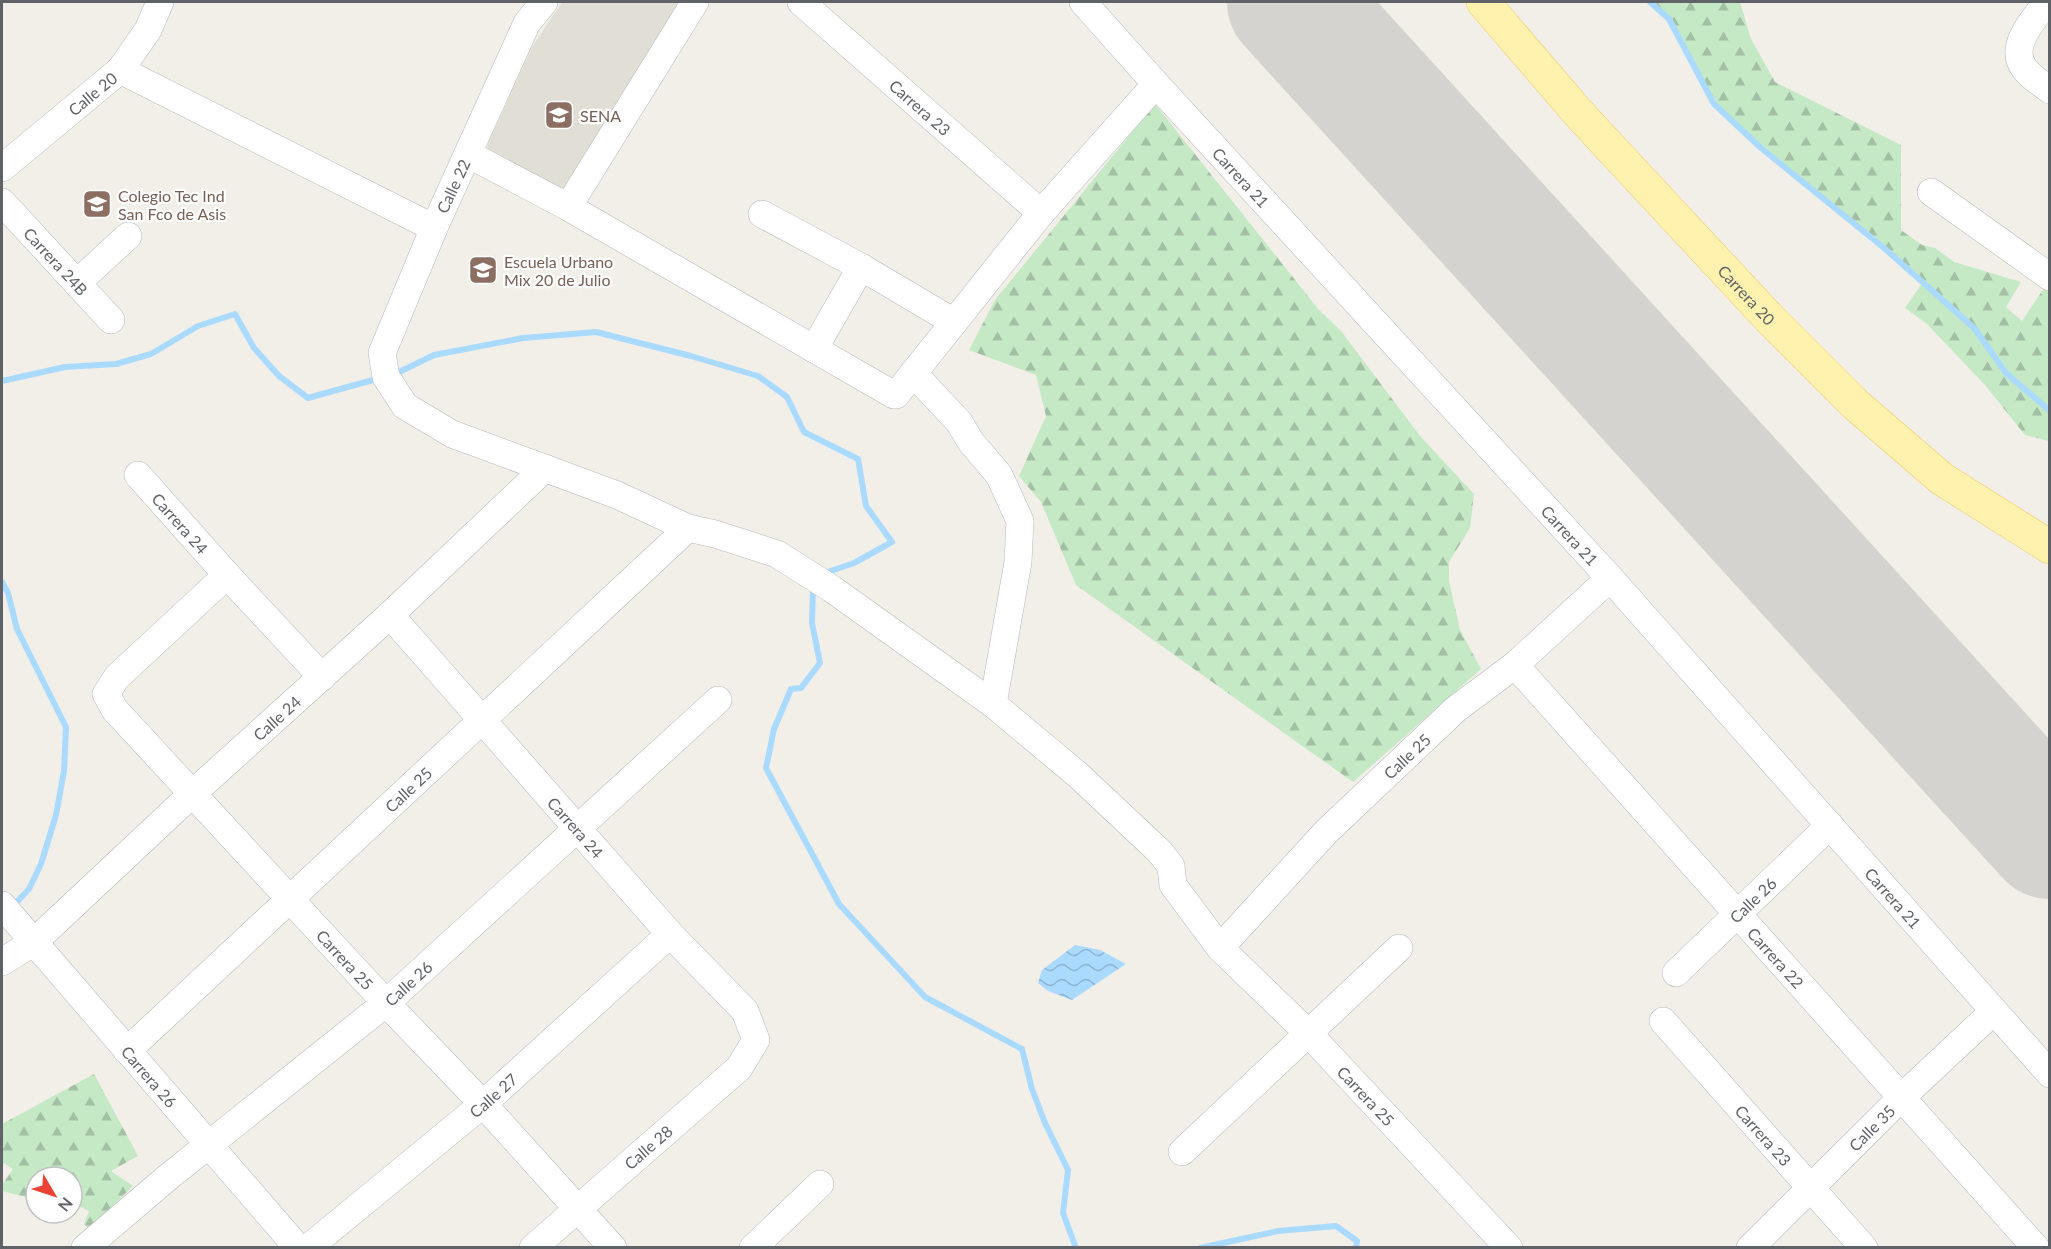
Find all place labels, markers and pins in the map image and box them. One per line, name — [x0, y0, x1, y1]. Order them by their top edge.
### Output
school or university icon: SENA — [543, 99, 575, 131]
place label: SENA — [580, 106, 621, 125]
place label: Colegio Tec Ind San Fco de Asis — [118, 186, 226, 223]
school or university icon: Colegio Tec Ind San Fco de Asis — [81, 188, 113, 220]
place label: Escuela Urbano Mix 20 de Julio — [504, 252, 613, 289]
school or university icon: Escuela Urbano Mix 20 de Julio — [467, 254, 499, 286]

